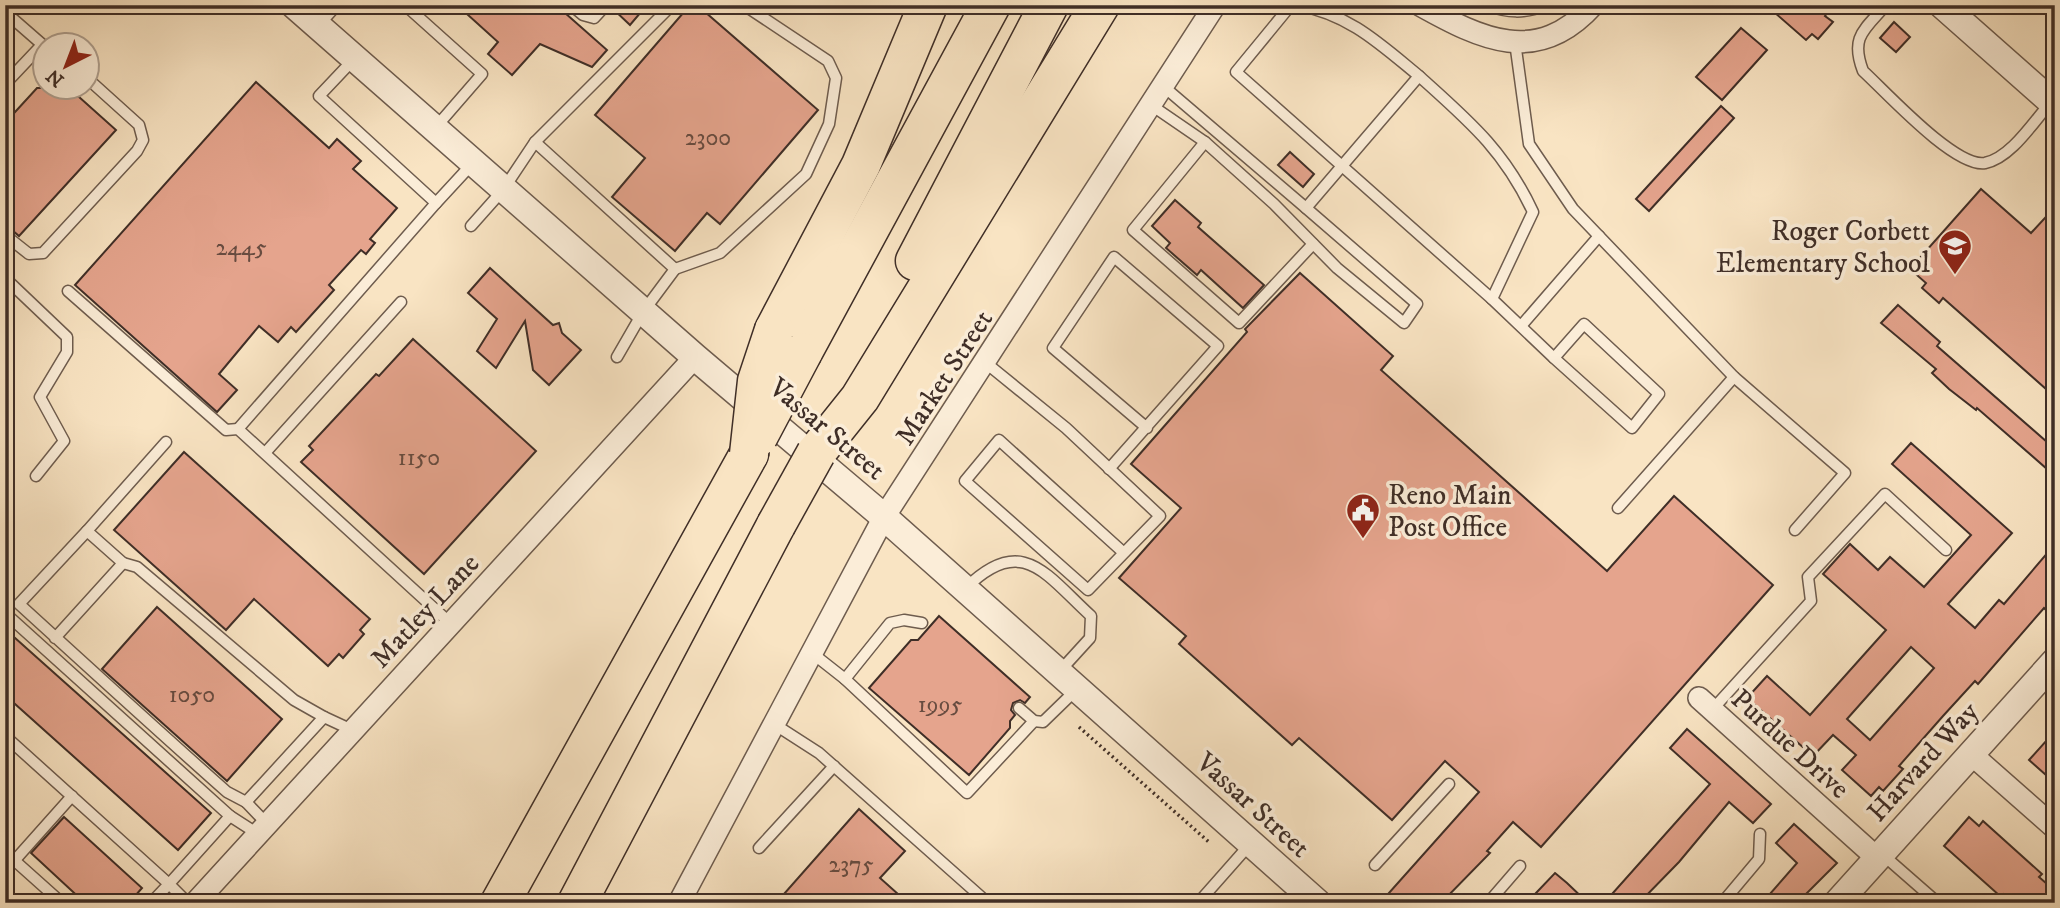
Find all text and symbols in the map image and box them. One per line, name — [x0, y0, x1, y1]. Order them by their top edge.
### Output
north arrow — [32, 32, 102, 102]
text: N — [42, 63, 69, 91]
house number: 2300 — [685, 123, 731, 153]
place label: Roger Corbett Elementary School — [1716, 214, 1931, 281]
school or university icon: Roger Corbett Elementary School — [1936, 227, 1974, 276]
house number: 2445 — [215, 233, 267, 263]
street label: Market Street — [888, 304, 1001, 452]
street label: Vassar Street — [761, 370, 892, 488]
house number: 1150 — [398, 443, 440, 473]
place label: Reno Main Post Office — [1388, 478, 1512, 545]
public building icon: Reno Main Post Office — [1344, 491, 1382, 540]
street label: Matley Lane — [363, 546, 487, 676]
house number: 1050 — [169, 680, 215, 710]
street label: Purdue Drive — [1723, 682, 1857, 806]
house number: 1995 — [918, 690, 962, 720]
street label: Harvard Way — [1860, 694, 1987, 829]
street label: Vassar Street — [1188, 744, 1317, 865]
house number: 2375 — [828, 850, 874, 880]

